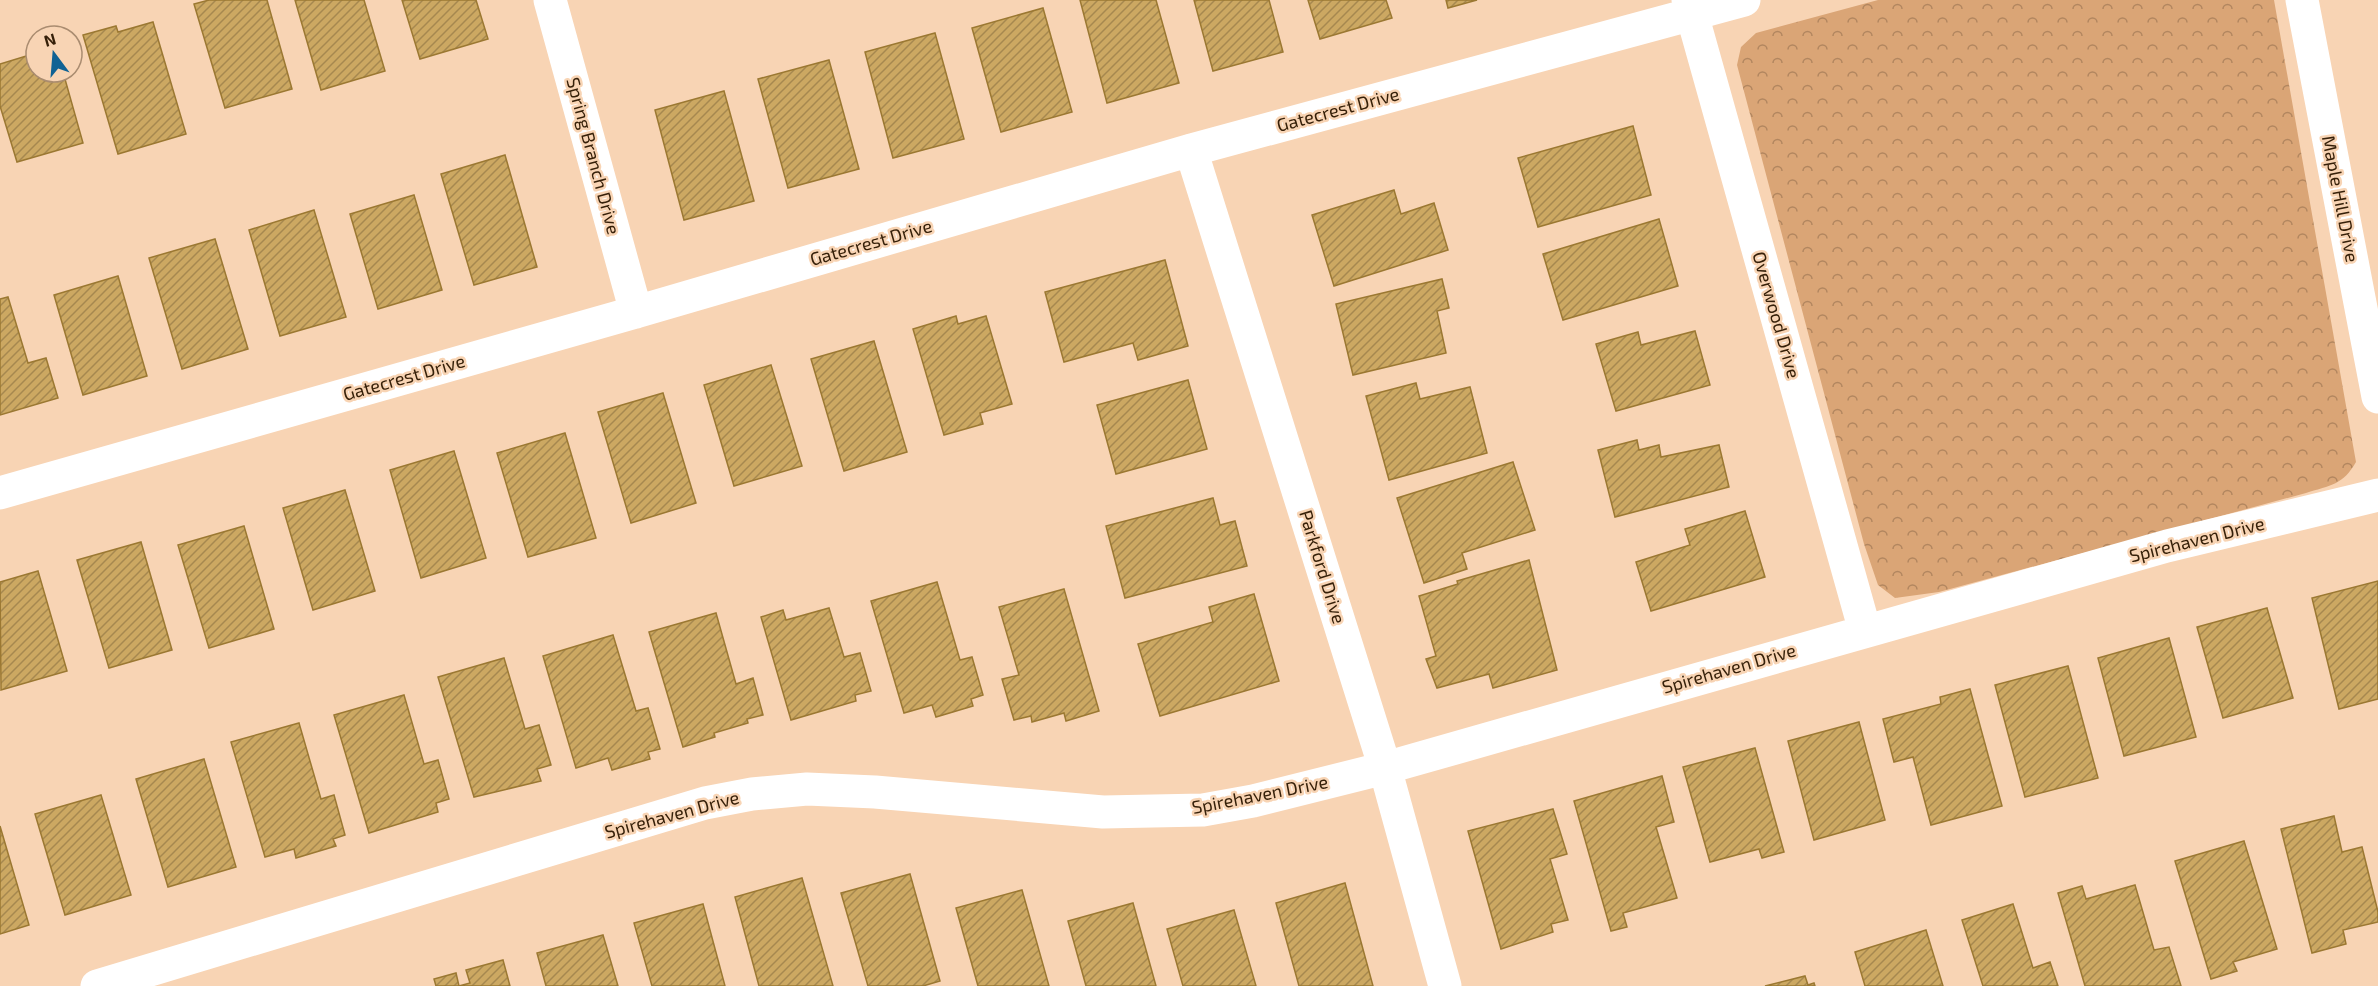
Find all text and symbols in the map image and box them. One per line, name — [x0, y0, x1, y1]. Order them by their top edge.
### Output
north arrow — [24, 24, 84, 84]
text: N — [42, 28, 58, 50]
street label: Spring Branch Drive — [562, 75, 625, 237]
street label: Gatecrest Drive — [1274, 82, 1401, 136]
street label: Maple Hill Drive — [2318, 134, 2364, 264]
street label: Gatecrest Drive — [807, 214, 934, 270]
street label: Overwood Drive — [1748, 249, 1806, 381]
street label: Gatecrest Drive — [340, 349, 467, 405]
street label: Parkford Drive — [1295, 507, 1351, 626]
street label: Spirehaven Drive — [2127, 512, 2267, 566]
street label: Spirehaven Drive — [1659, 638, 1798, 698]
street label: Spirehaven Drive — [1190, 770, 1330, 818]
street label: Spirehaven Drive — [602, 786, 741, 843]

